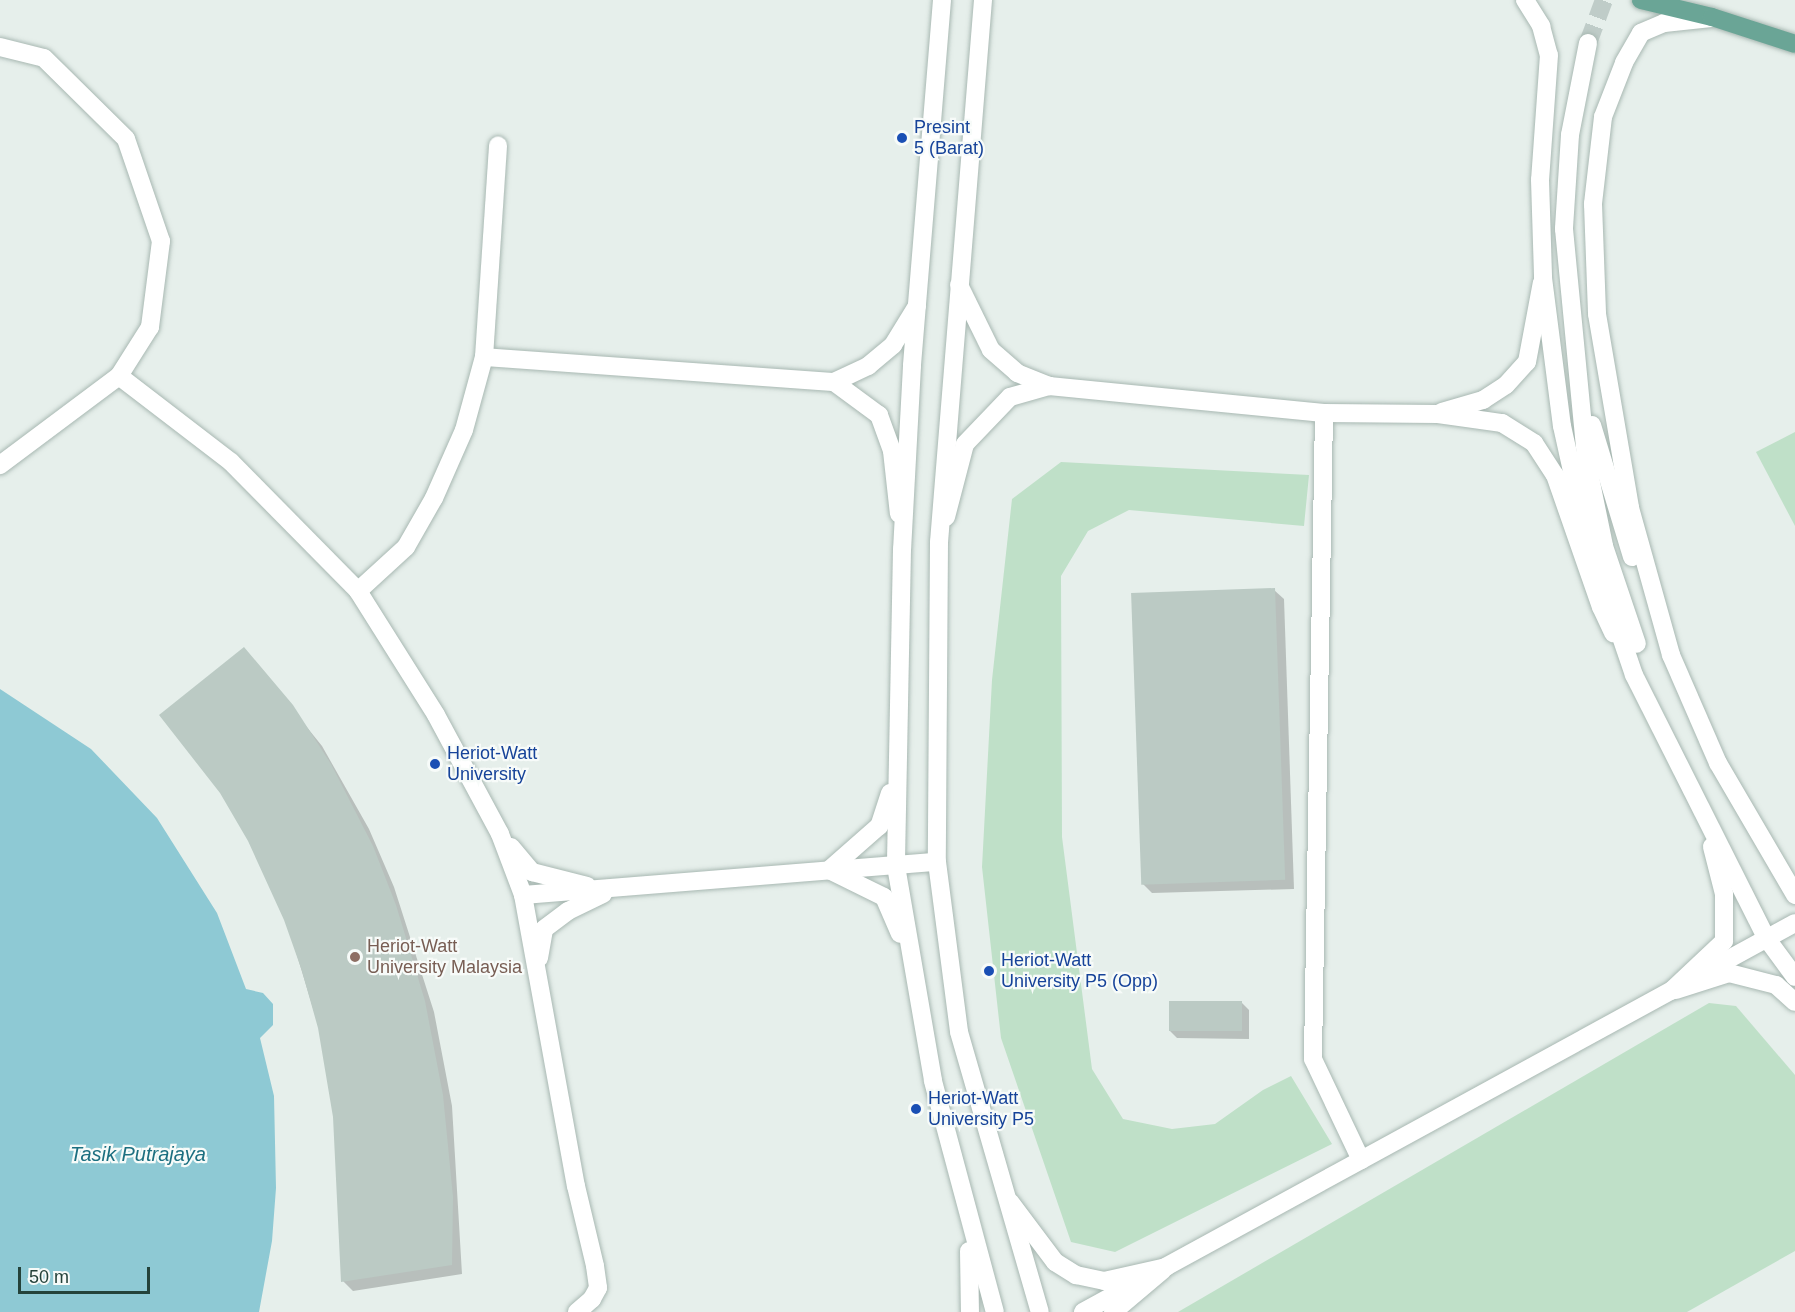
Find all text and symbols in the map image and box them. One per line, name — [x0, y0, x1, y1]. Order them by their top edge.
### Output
place label: Presint 5 (Barat) — [914, 117, 984, 160]
marker: Presint 5 (Barat) — [895, 131, 909, 145]
place label: Heriot-Watt University — [447, 743, 537, 786]
marker: Heriot-Watt University — [428, 757, 442, 771]
place label: Heriot-Watt University Malaysia — [367, 936, 522, 978]
marker: Heriot-Watt University Malaysia — [348, 950, 362, 964]
place label: Heriot-Watt University P5 (Opp) — [1001, 950, 1158, 992]
marker: Heriot-Watt University P5 (Opp) — [982, 964, 996, 978]
place label: Heriot-Watt University P5 — [928, 1088, 1034, 1130]
marker: Heriot-Watt University P5 — [909, 1102, 923, 1116]
water label: Tasik Putrajaya — [70, 1142, 206, 1166]
scale bar — [21, 1255, 153, 1293]
text: 50 m — [29, 1267, 69, 1287]

